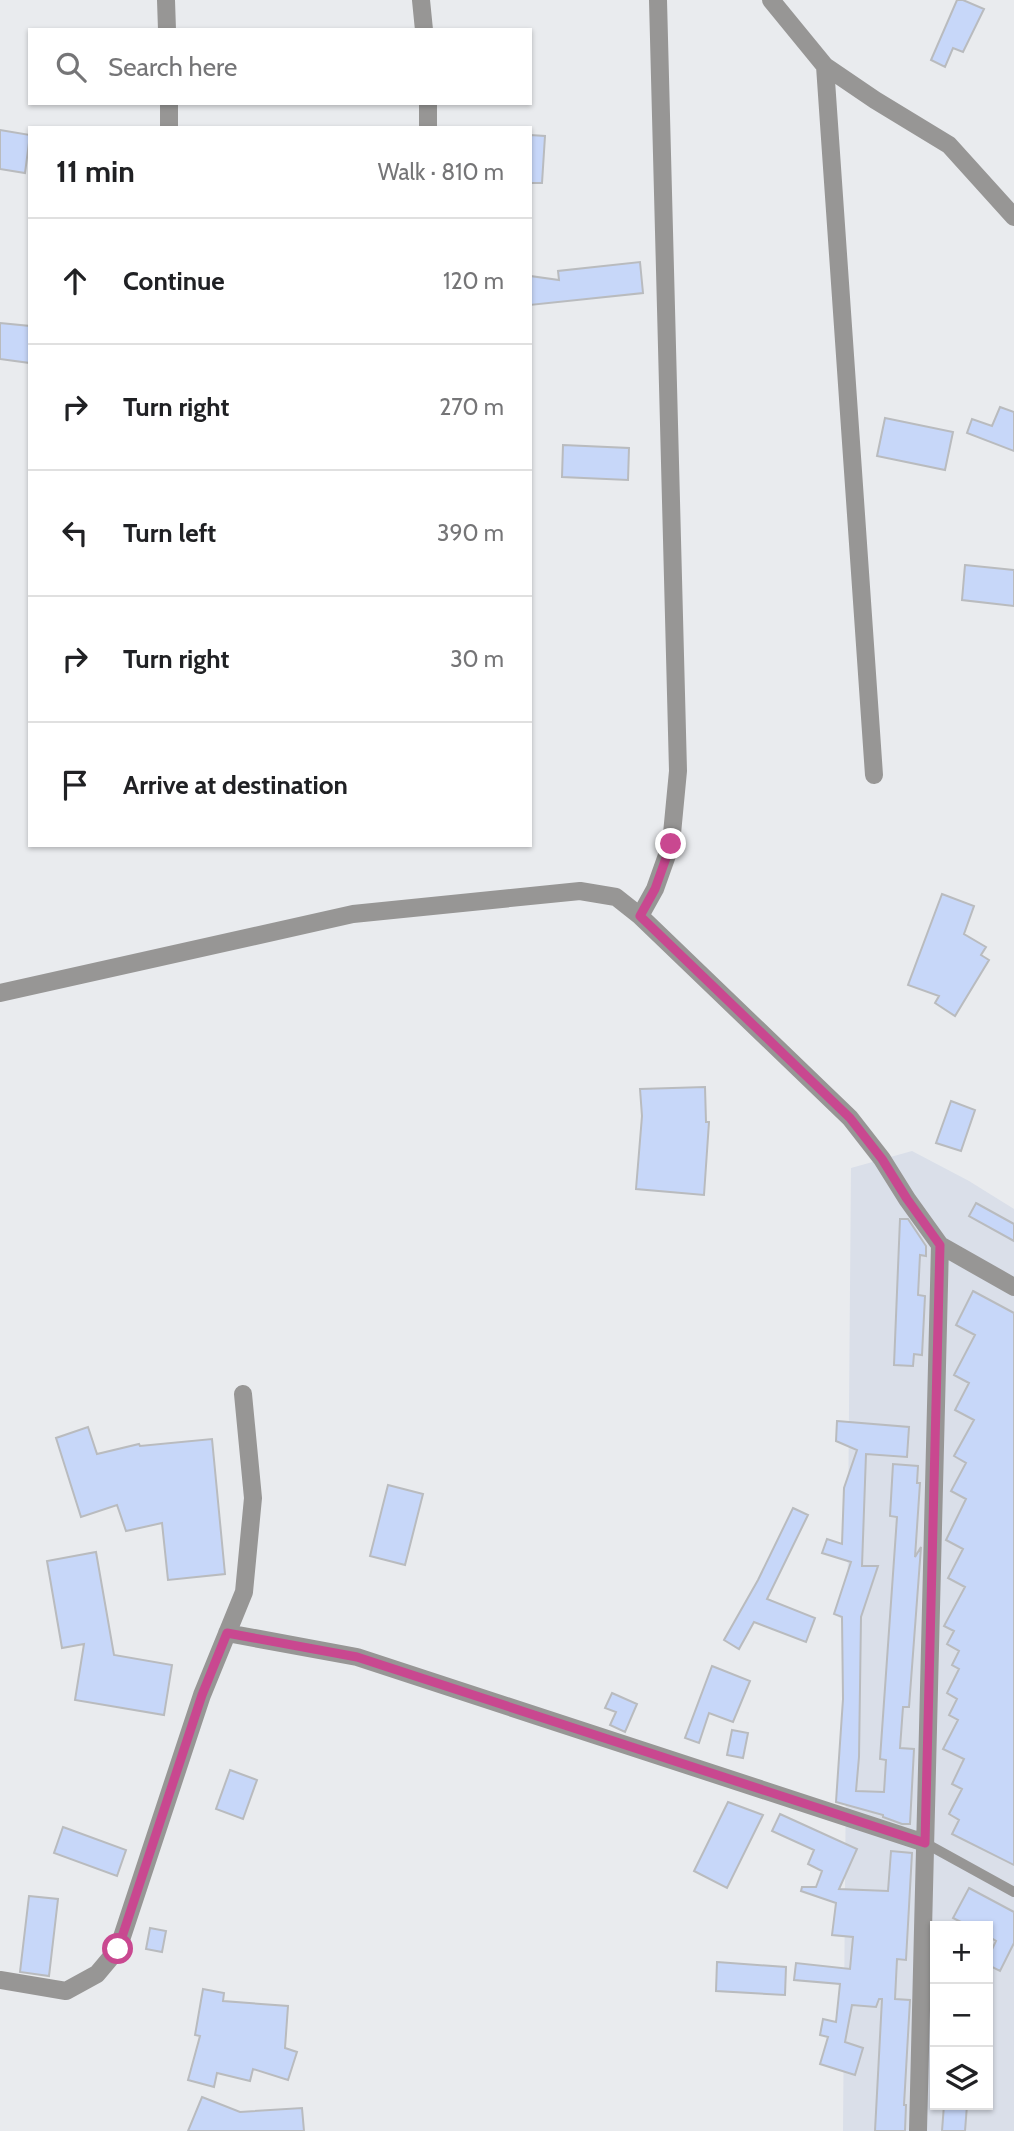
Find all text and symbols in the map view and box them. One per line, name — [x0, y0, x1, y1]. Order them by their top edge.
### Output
search box — [28, 28, 532, 105]
icon: search — [52, 48, 90, 86]
text: Search here — [108, 51, 237, 83]
text: 11 min — [56, 153, 135, 190]
text: Walk · 810 m — [378, 158, 504, 186]
icon: ahead — [56, 262, 94, 300]
text: Continue — [123, 265, 225, 297]
text: 120 m — [443, 267, 504, 295]
icon: right — [56, 388, 94, 426]
text: Turn right — [123, 391, 229, 423]
text: 270 m — [439, 393, 504, 421]
icon: left — [56, 514, 94, 552]
text: Turn left — [123, 517, 216, 549]
text: 390 m — [437, 519, 504, 547]
icon: right — [56, 640, 94, 678]
text: Turn right — [123, 643, 229, 675]
text: 30 m — [450, 645, 504, 673]
icon: arrive — [56, 766, 94, 804]
text: Arrive at destination — [123, 769, 348, 801]
route end — [655, 828, 686, 859]
map controls — [930, 1921, 993, 2110]
button: + — [930, 1921, 993, 1984]
route start — [102, 1933, 133, 1964]
button: − — [930, 1984, 993, 2047]
button: layers — [930, 2047, 993, 2110]

